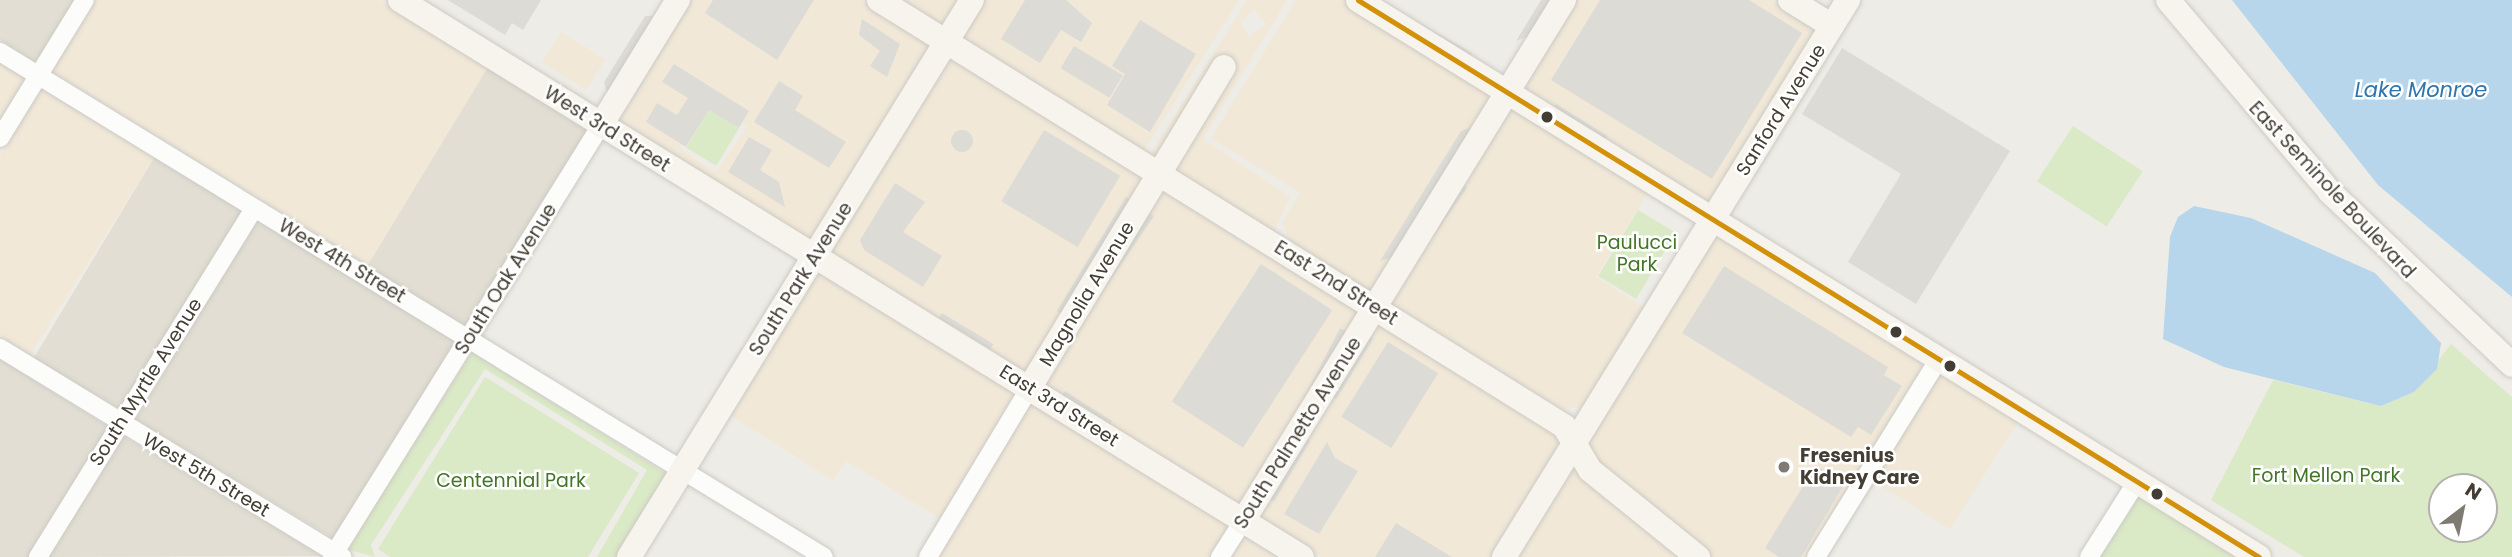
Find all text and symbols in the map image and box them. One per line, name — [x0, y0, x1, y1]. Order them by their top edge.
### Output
street label: Sanford Avenue — [1731, 40, 1831, 180]
water label: Lake Monroe — [2355, 77, 2487, 103]
street label: West 3rd Street — [540, 81, 674, 177]
street label: East Seminole Boulevard — [2244, 97, 2420, 283]
unlabelled marker — [1540, 110, 1554, 124]
street label: South Park Avenue — [744, 198, 858, 360]
street label: South Oak Avenue — [450, 199, 562, 359]
street label: West 4th Street — [274, 214, 410, 308]
street label: Magnolia Avenue — [1035, 217, 1139, 371]
park label: Paulucci Park — [1597, 232, 1677, 276]
street label: East 2nd Street — [1270, 236, 1402, 330]
street label: South Myrtle Avenue — [85, 294, 207, 470]
unlabelled marker — [1889, 325, 1903, 339]
street label: South Palmetto Avenue — [1230, 333, 1366, 533]
unlabelled marker — [1943, 359, 1957, 373]
street label: East 3rd Street — [995, 360, 1123, 452]
street label: West 5th Street — [138, 428, 274, 522]
place label: Fresenius Kidney Care — [1800, 445, 1920, 489]
marker: Fresenius Kidney Care — [1774, 457, 1794, 477]
park label: Fort Mellon Park — [2252, 465, 2400, 487]
park label: Centennial Park — [436, 470, 586, 492]
north arrow — [2428, 473, 2498, 543]
text: N — [2460, 476, 2487, 507]
unlabelled marker — [2150, 487, 2164, 501]

